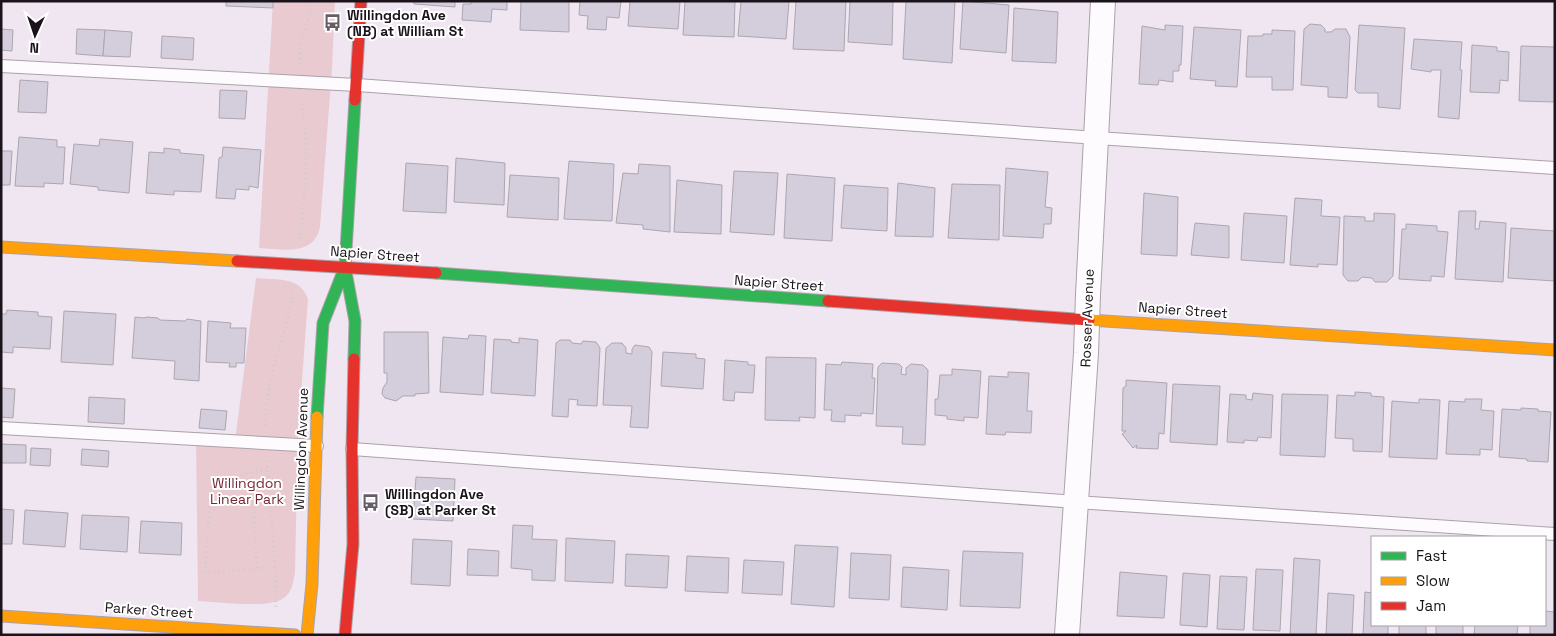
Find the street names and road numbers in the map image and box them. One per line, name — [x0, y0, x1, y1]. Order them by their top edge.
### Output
street label: Napier Street — [330, 242, 420, 266]
street label: Rosser Avenue — [1076, 268, 1098, 368]
street label: Napier Street — [734, 271, 824, 295]
street label: Napier Street — [1138, 298, 1228, 322]
street label: Willingdon Avenue — [290, 387, 312, 511]
street label: Parker Street — [104, 598, 194, 622]

